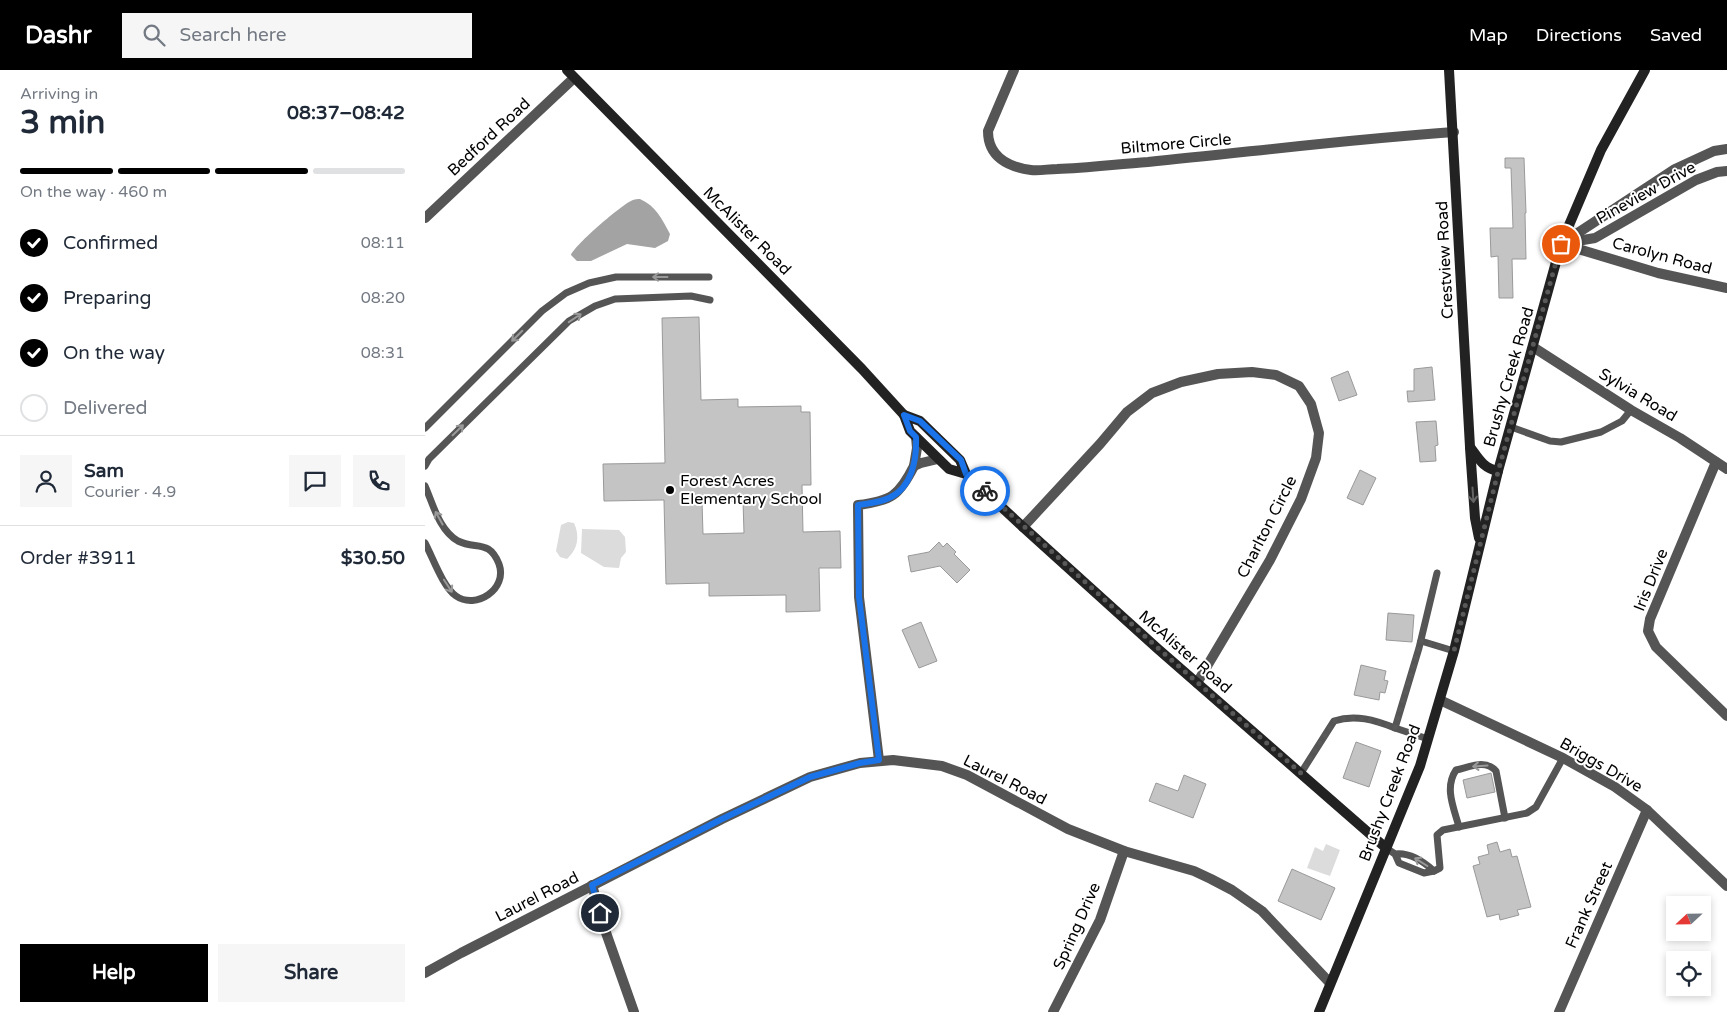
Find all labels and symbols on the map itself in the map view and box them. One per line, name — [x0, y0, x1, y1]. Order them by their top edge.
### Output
street label: Bedford Road — [443, 94, 535, 180]
street label: Biltmore Circle — [1120, 129, 1232, 159]
street label: Pineview Drive — [1593, 157, 1699, 229]
street label: McAlister Road — [699, 183, 795, 279]
street label: Crestview Road — [1432, 201, 1458, 319]
pin — [1540, 223, 1582, 265]
street label: Carolyn Road — [1610, 233, 1714, 279]
one-way arrow — [652, 272, 668, 282]
street label: Brushy Creek Road — [1479, 305, 1539, 449]
one-way arrow — [567, 313, 581, 323]
one-way arrow — [510, 330, 523, 342]
street label: Sylvia Road — [1595, 364, 1681, 426]
one-way arrow — [451, 424, 464, 436]
courier — [960, 466, 1010, 516]
place label: Forest Acres Elementary School — [680, 471, 822, 509]
street label: Charlton Circle — [1233, 472, 1301, 582]
marker: Forest Acres Elementary School — [664, 484, 676, 496]
one-way arrow — [1469, 487, 1478, 503]
one-way arrow — [434, 511, 444, 525]
street label: Iris Drive — [1629, 546, 1673, 614]
one-way arrow — [443, 579, 453, 593]
street label: McAlister Road — [1134, 606, 1236, 698]
street label: Brushy Creek Road — [1355, 722, 1425, 864]
street label: Briggs Drive — [1556, 733, 1646, 797]
street label: Laurel Road — [960, 750, 1050, 810]
one-way arrow — [1472, 761, 1488, 770]
one-way arrow — [1414, 856, 1428, 867]
street label: Frank Street — [1561, 859, 1617, 951]
street label: Laurel Road — [492, 867, 582, 927]
street label: Spring Drive — [1049, 879, 1105, 973]
pin — [579, 892, 621, 934]
north arrow — [1666, 896, 1711, 941]

